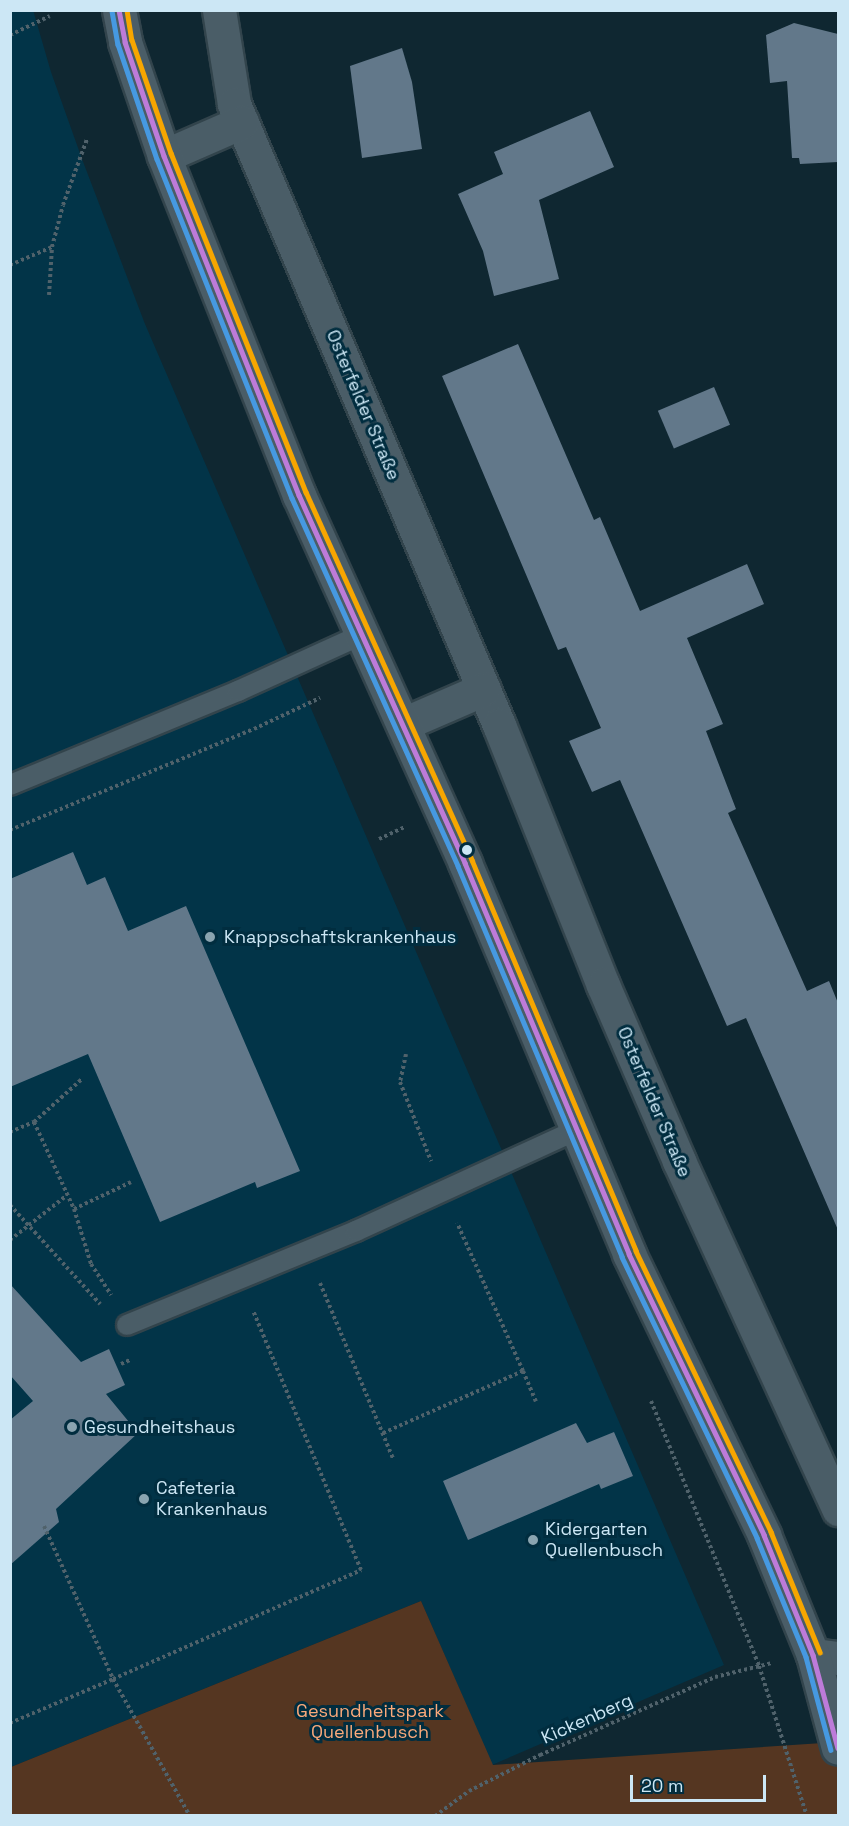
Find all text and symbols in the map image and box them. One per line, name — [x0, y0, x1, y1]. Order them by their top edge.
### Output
street label: Osterfelder Straße — [322, 327, 404, 483]
unlabelled marker — [461, 844, 473, 856]
place label: Knappschaftskrankenhaus — [224, 926, 456, 948]
marker: Knappschaftskrankenhaus — [201, 928, 219, 946]
street label: Osterfelder Straße — [613, 1024, 695, 1180]
place label: Gesundheitshaus — [84, 1416, 235, 1438]
marker: Gesundheitshaus — [65, 1420, 79, 1434]
place label: Cafeteria Krankenhaus — [156, 1478, 267, 1520]
marker: Cafeteria Krankenhaus — [137, 1492, 151, 1506]
place label: Kidergarten Quellenbusch — [545, 1519, 663, 1562]
marker: Kidergarten Quellenbusch — [526, 1533, 540, 1547]
street label: Kickenberg — [538, 1689, 636, 1749]
park label: Gesundheitspark Quellenbusch — [296, 1701, 444, 1744]
scale bar — [633, 1763, 770, 1801]
text: 20 m — [641, 1774, 684, 1797]

